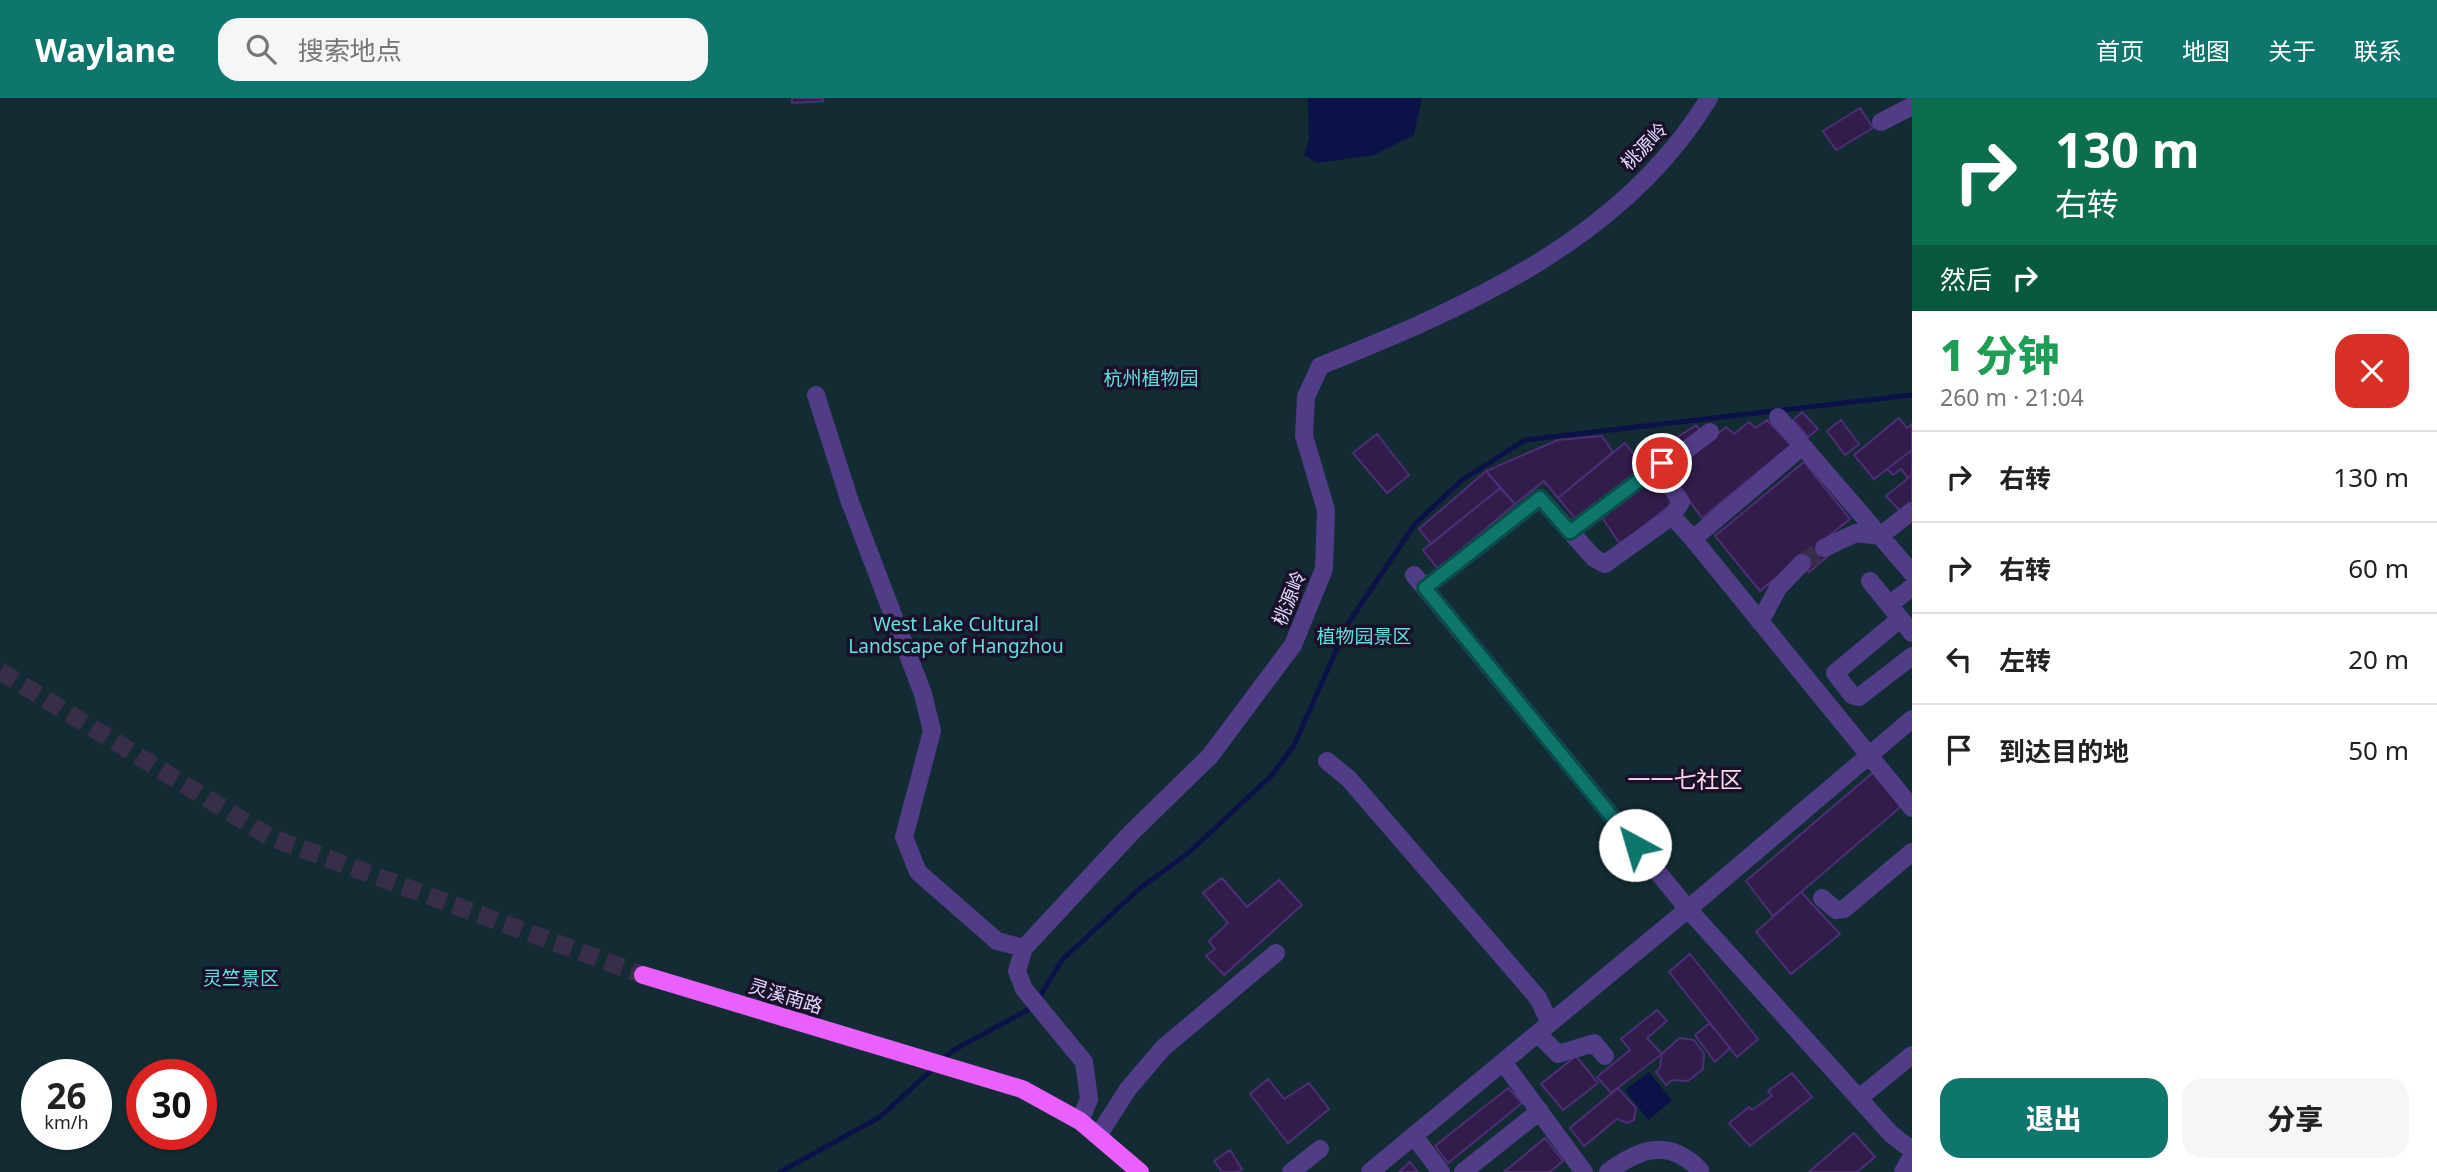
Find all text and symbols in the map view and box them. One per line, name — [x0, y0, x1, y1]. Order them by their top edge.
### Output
search box — [218, 18, 708, 81]
text: Waylane — [35, 27, 176, 72]
icon: search — [242, 30, 280, 68]
text: 搜索地点 — [298, 32, 402, 68]
text: 首页 — [2096, 34, 2144, 67]
text: 地图 — [2182, 34, 2230, 67]
text: 关于 — [2268, 34, 2316, 67]
text: 联系 — [2354, 34, 2402, 67]
street label: 桃源岭 — [1615, 116, 1673, 176]
text: 130 m — [2055, 116, 2200, 182]
icon: right — [1940, 126, 2031, 217]
text: 右转 — [2055, 182, 2119, 225]
icon: right — [2006, 259, 2044, 297]
text: 然后 — [1940, 261, 1992, 297]
text: 1 分钟 — [1940, 326, 2059, 383]
button: close — [2335, 334, 2409, 408]
park label: 杭州植物园 — [1103, 365, 1199, 391]
text: 260 m · 21:04 — [1940, 381, 2084, 413]
pin — [1632, 433, 1692, 493]
icon: arrive — [1643, 444, 1681, 482]
icon: right — [1940, 458, 1978, 496]
text: 130 m — [2333, 459, 2409, 495]
text: 右转 — [1999, 460, 2051, 496]
icon: right — [1940, 549, 1978, 587]
text: 60 m — [2348, 550, 2409, 586]
text: 右转 — [1999, 551, 2051, 587]
street label: 桃源岭 — [1266, 567, 1312, 629]
park label: West Lake Cultural Landscape of Hangzhou — [848, 611, 1064, 659]
park label: 植物园景区 — [1316, 623, 1412, 649]
icon: left — [1940, 640, 1978, 678]
text: 20 m — [2348, 641, 2409, 677]
text: 左转 — [1999, 642, 2051, 678]
icon: arrive — [1940, 731, 1978, 769]
text: 50 m — [2348, 732, 2409, 768]
text: 到达目的地 — [1999, 733, 2129, 769]
district label: 一一七社区 — [1628, 763, 1743, 795]
position arrow — [1598, 808, 1672, 882]
park label: 灵竺景区 — [203, 965, 279, 991]
street label: 灵溪南路 — [746, 972, 826, 1020]
speed limit sign: 30 — [126, 1059, 217, 1150]
text: 26 — [46, 1072, 87, 1119]
button: 退出 — [1940, 1078, 2168, 1158]
button: 分享 — [2182, 1078, 2409, 1158]
text: km/h — [44, 1110, 89, 1134]

